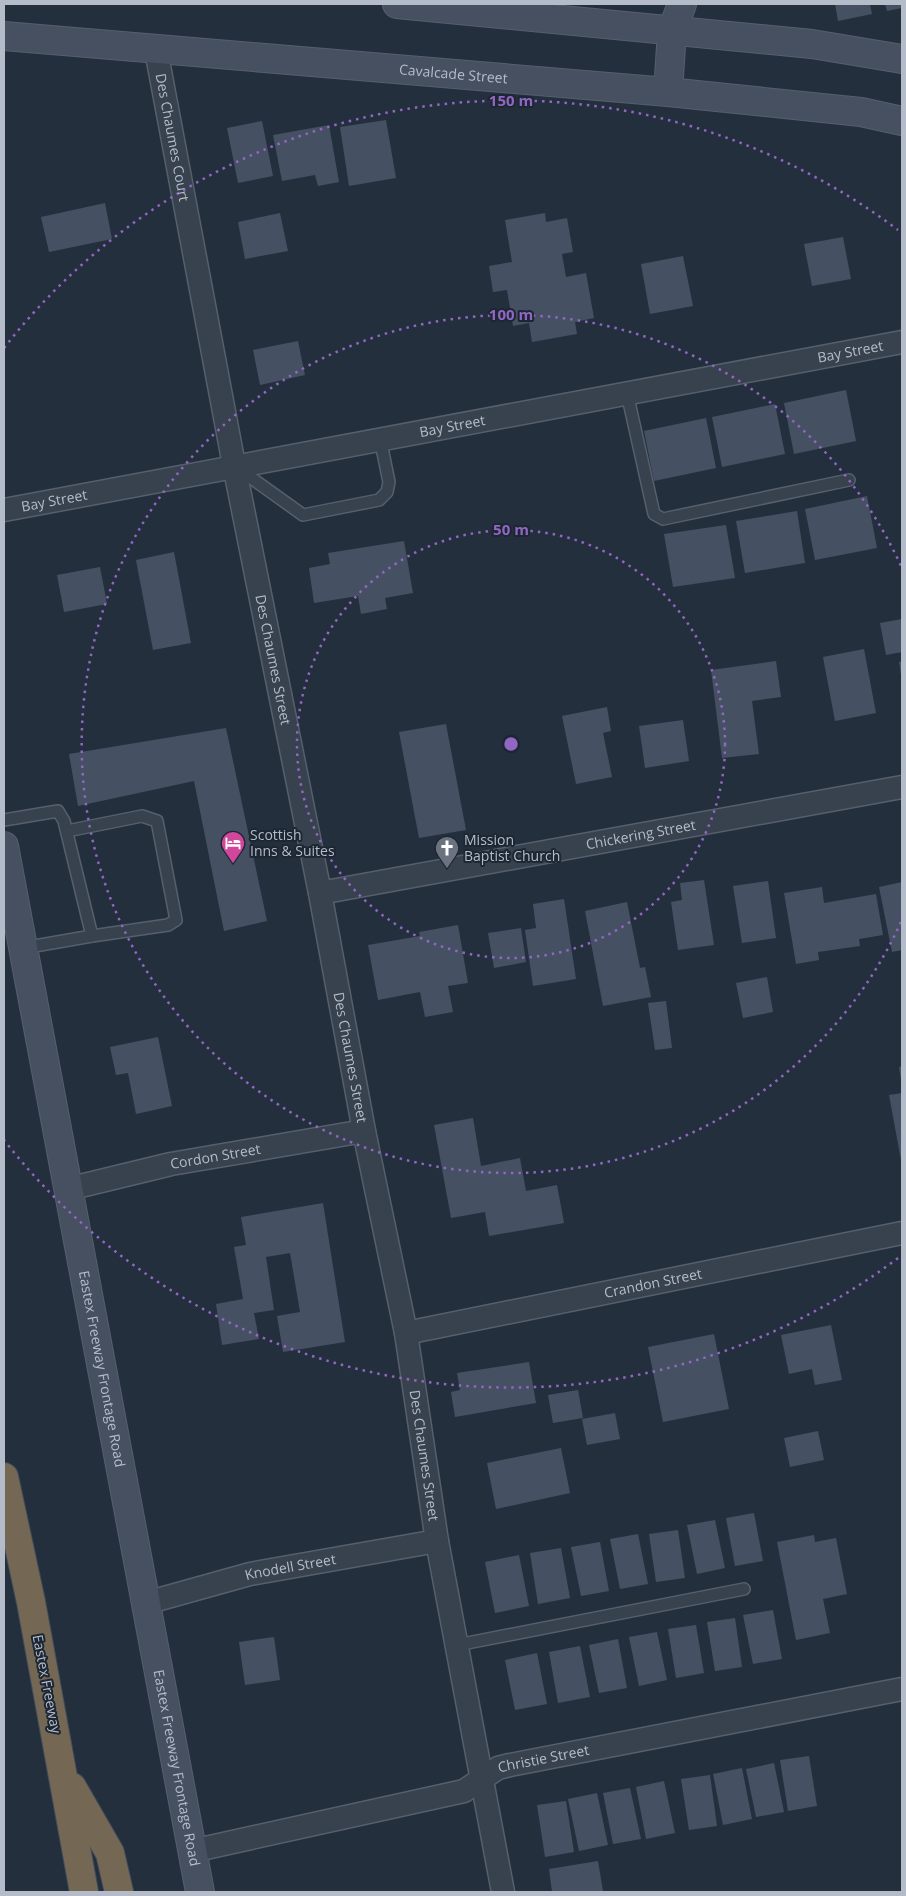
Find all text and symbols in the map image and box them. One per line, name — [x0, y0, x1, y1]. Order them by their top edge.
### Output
street label: Cavalcade Street — [398, 59, 508, 87]
street label: Des Chaumes Court — [152, 72, 194, 203]
text: 150 m — [489, 90, 533, 110]
text: 100 m — [489, 304, 533, 324]
street label: Bay Street — [816, 336, 885, 367]
street label: Bay Street — [418, 410, 487, 441]
street label: Bay Street — [20, 485, 89, 516]
text: 50 m — [493, 519, 529, 539]
street label: Des Chaumes Street — [251, 593, 296, 727]
centre of rings — [502, 735, 520, 753]
street label: Chickering Street — [584, 815, 697, 853]
place label: Scottish Inns & Suites — [250, 825, 335, 860]
hotel icon: Scottish Inns & Suites — [220, 830, 246, 864]
place label: Mission Baptist Church — [464, 830, 560, 865]
church icon: Mission Baptist Church — [434, 835, 460, 869]
street label: Des Chaumes Street — [329, 990, 372, 1124]
street label: Cordon Street — [169, 1139, 262, 1173]
street label: Crandon Street — [602, 1264, 704, 1302]
street label: Eastex Freeway Frontage Road — [75, 1269, 130, 1469]
street label: Des Chaumes Street — [406, 1388, 444, 1522]
street label: Knodell Street — [243, 1549, 337, 1584]
street label: Eastex Freeway — [29, 1633, 67, 1736]
street label: Eastex Freeway Frontage Road — [150, 1668, 205, 1868]
street label: Christie Street — [496, 1740, 591, 1777]

